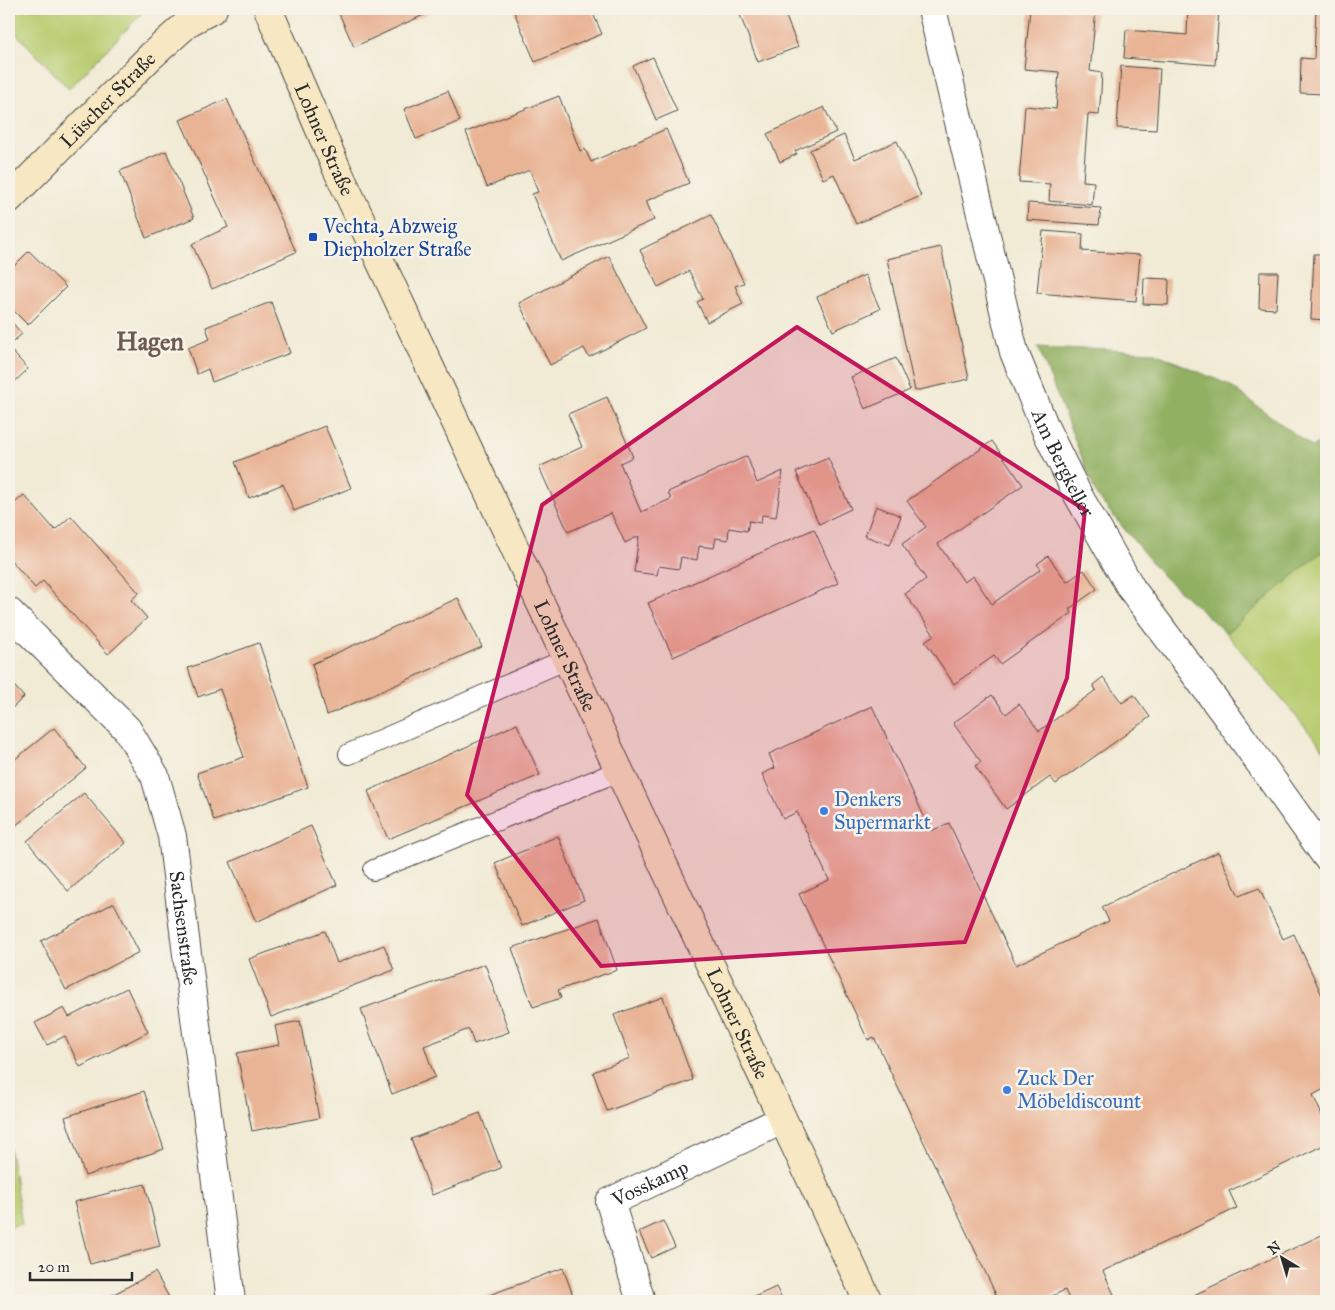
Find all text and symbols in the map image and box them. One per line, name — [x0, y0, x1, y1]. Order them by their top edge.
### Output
street label: Lüscher Straße — [55, 47, 160, 153]
street label: Lohner Straße — [289, 79, 360, 199]
place label: Vechta, Abzweig Diepholzer Straße — [322, 214, 472, 261]
marker: Vechta, Abzweig Diepholzer Straße — [307, 231, 319, 243]
district label: Hagen — [116, 326, 184, 358]
street label: Am Bergkeller — [1026, 405, 1100, 521]
street label: Lohner Straße — [529, 596, 602, 715]
place label: Denkers Supermarkt — [834, 787, 931, 834]
marker: Denkers Supermarkt — [818, 805, 830, 817]
street label: Sachsenstraße — [165, 869, 203, 987]
street label: Lohner Straße — [701, 964, 774, 1083]
place label: Zuck Der Möbeldiscount — [1017, 1066, 1141, 1113]
marker: Zuck Der Möbeldiscount — [1001, 1084, 1013, 1096]
street label: Vosskamp — [607, 1155, 692, 1212]
north arrow — [1258, 1232, 1308, 1282]
text: N — [1264, 1238, 1284, 1259]
scale bar — [30, 1250, 132, 1282]
text: 20 m — [38, 1258, 70, 1276]

